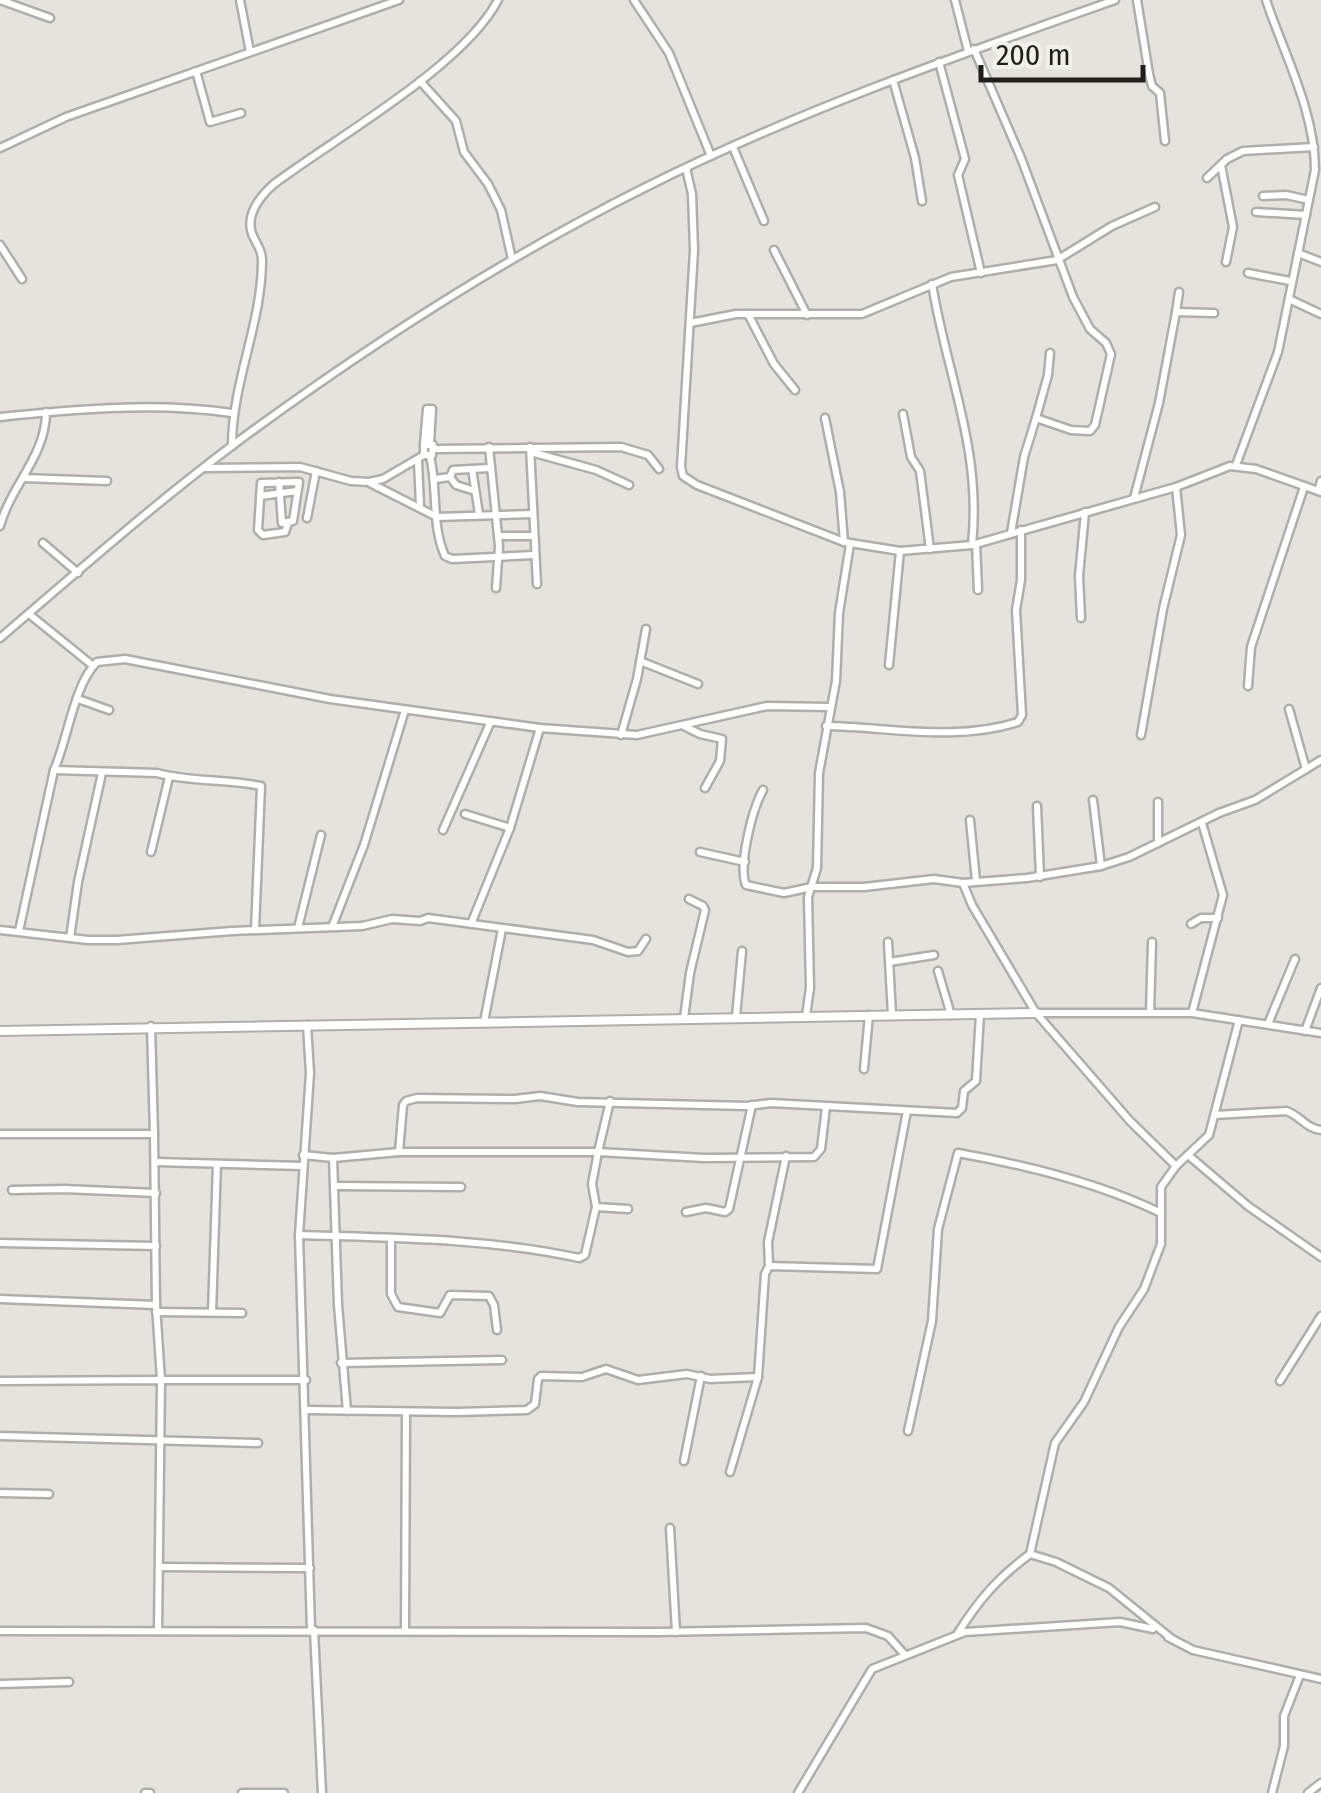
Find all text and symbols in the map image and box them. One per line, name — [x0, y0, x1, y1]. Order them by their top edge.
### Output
scale bar — [981, 20, 1144, 82]
text: 200 m — [996, 37, 1071, 73]

